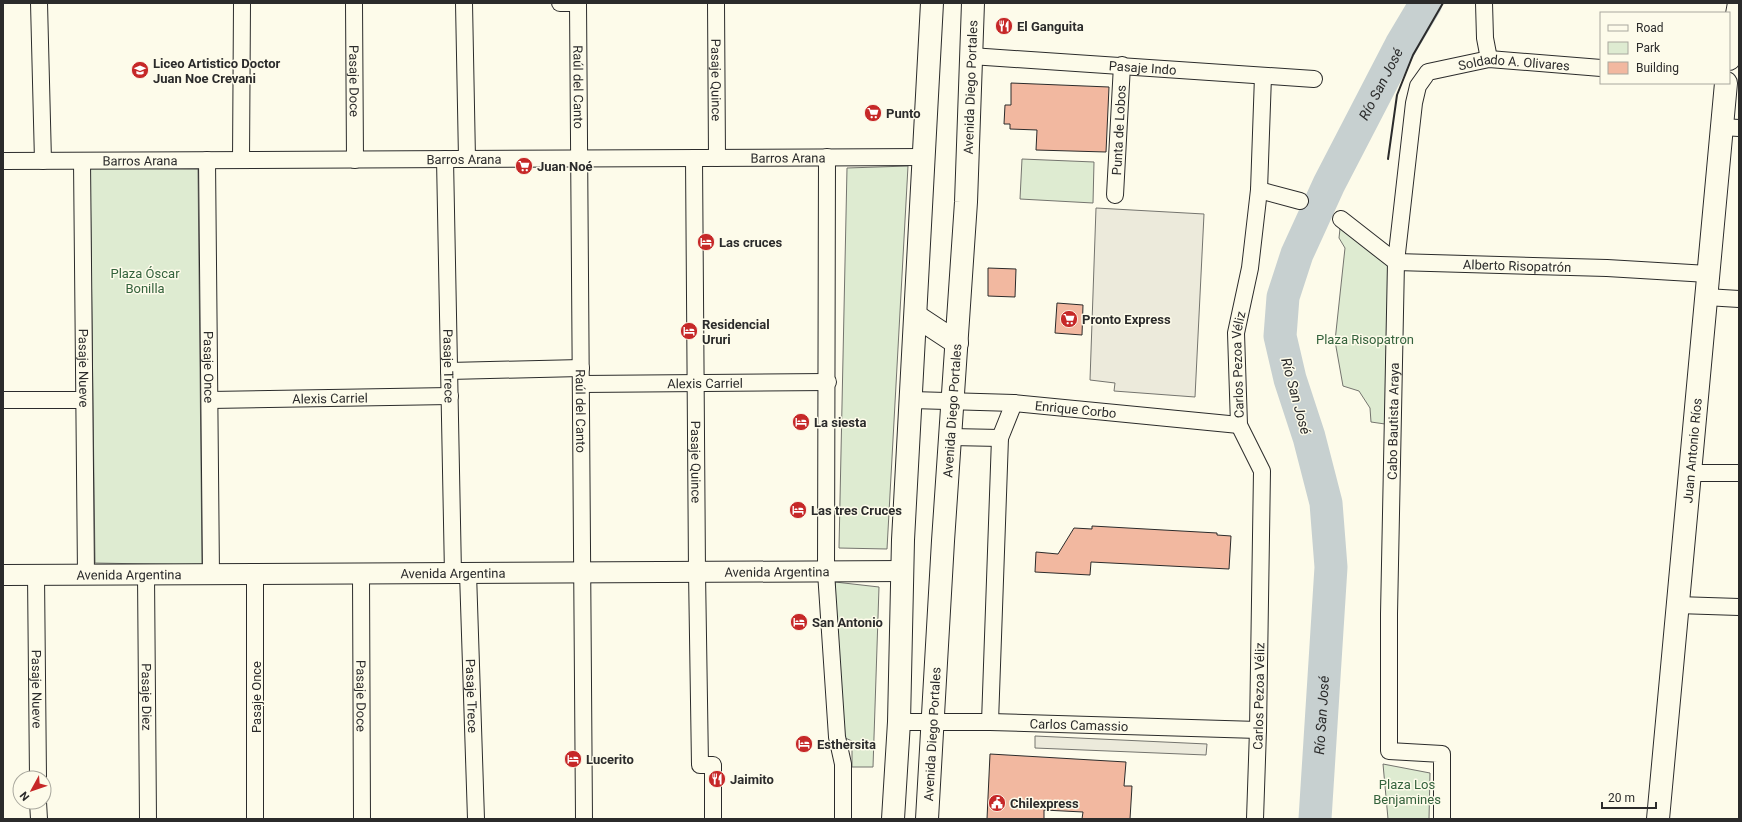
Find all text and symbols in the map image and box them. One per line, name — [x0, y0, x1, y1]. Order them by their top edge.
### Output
legend — [1600, 12, 1730, 84]
restaurant icon: El Ganguita — [994, 16, 1014, 36]
place label: El Ganguita — [1017, 19, 1084, 34]
street label: Avenida Diego Portales — [961, 20, 980, 155]
text: Road — [1636, 21, 1664, 35]
street label: Pasaje Quince — [708, 39, 724, 121]
text: Park — [1636, 41, 1661, 55]
street label: Pasaje Doce — [346, 45, 362, 117]
street label: Raúl del Canto — [570, 45, 586, 129]
water label: Río San José — [1356, 45, 1406, 123]
street label: Soldado A. Olivares — [1457, 52, 1571, 73]
place label: Liceo Artistico Doctor Juan Noe Crevani — [153, 56, 280, 86]
street label: Pasaje Indo — [1108, 58, 1177, 78]
school or university icon: Liceo Artistico Doctor Juan Noe Crevani — [130, 60, 150, 80]
text: Building — [1636, 61, 1679, 75]
street label: Punta de Lobos — [1109, 84, 1129, 176]
supermarket icon: Punto — [863, 103, 883, 123]
place label: Punto — [886, 106, 921, 121]
street label: Barros Arana — [750, 150, 826, 166]
street label: Barros Arana — [426, 152, 502, 167]
street label: Barros Arana — [102, 153, 178, 169]
supermarket icon: Juan Noé — [514, 156, 534, 176]
place label: Juan Noé — [537, 159, 593, 174]
hotel icon: Las cruces — [696, 232, 716, 252]
place label: Las cruces — [719, 235, 783, 250]
street label: Alberto Risopatrón — [1463, 257, 1571, 275]
park label: Plaza Óscar Bonilla — [110, 266, 180, 296]
supermarket icon: Pronto Express — [1059, 309, 1079, 329]
street label: Carlos Pezoa Véliz — [1229, 309, 1249, 418]
place label: Pronto Express — [1082, 312, 1171, 327]
place label: Residencial Ururi — [702, 317, 770, 347]
hotel icon: Residencial Ururi — [679, 321, 699, 341]
street label: Pasaje Nueve — [76, 329, 91, 407]
street label: Pasaje Trece — [440, 329, 457, 403]
street label: Pasaje Once — [201, 331, 216, 403]
park label: Plaza Risopatron — [1316, 332, 1414, 347]
street label: Avenida Diego Portales — [940, 343, 964, 478]
water label: Río San José — [1278, 356, 1314, 436]
street label: Cabo Bautista Araya — [1385, 362, 1402, 480]
street label: Raúl del Canto — [573, 369, 588, 453]
street label: Alexis Carriel — [667, 376, 743, 391]
street label: Alexis Carriel — [292, 390, 368, 407]
street label: Juan Antonio Ríos — [1680, 397, 1705, 504]
street label: Enrique Corbo — [1034, 398, 1117, 421]
hotel icon: La siesta — [791, 412, 811, 432]
place label: La siesta — [814, 415, 866, 430]
street label: Pasaje Quince — [688, 421, 704, 503]
hotel icon: Las tres Cruces — [788, 500, 808, 520]
place label: Las tres Cruces — [811, 503, 902, 518]
street label: Avenida Argentina — [724, 564, 830, 580]
street label: Avenida Argentina — [400, 566, 506, 581]
street label: Avenida Argentina — [76, 567, 182, 583]
hotel icon: San Antonio — [789, 612, 809, 632]
place label: San Antonio — [812, 615, 883, 630]
street label: Carlos Pezoa Véliz — [1250, 642, 1267, 750]
street label: Pasaje Nueve — [29, 650, 45, 729]
street label: Pasaje Trece — [463, 659, 480, 733]
street label: Pasaje Doce — [353, 660, 369, 732]
street label: Pasaje Once — [249, 661, 264, 733]
street label: Pasaje Diez — [139, 663, 154, 731]
street label: Avenida Diego Portales — [921, 666, 944, 802]
water label: Río San José — [1311, 675, 1332, 755]
street label: Carlos Camassio — [1029, 716, 1128, 734]
hotel icon: Esthersita — [794, 734, 814, 754]
place label: Esthersita — [817, 737, 876, 752]
hotel icon: Lucerito — [563, 749, 583, 769]
place label: Lucerito — [586, 752, 634, 767]
restaurant icon: Jaimito — [707, 769, 727, 789]
north arrow — [12, 770, 52, 810]
place label: Jaimito — [730, 772, 774, 787]
park label: Plaza Los Benjamines — [1373, 777, 1441, 807]
scale bar — [1602, 784, 1656, 810]
text: N — [17, 789, 32, 803]
text: 20 m — [1608, 791, 1635, 805]
public building icon: Chilexpress — [987, 793, 1007, 813]
place label: Chilexpress — [1010, 796, 1079, 811]

